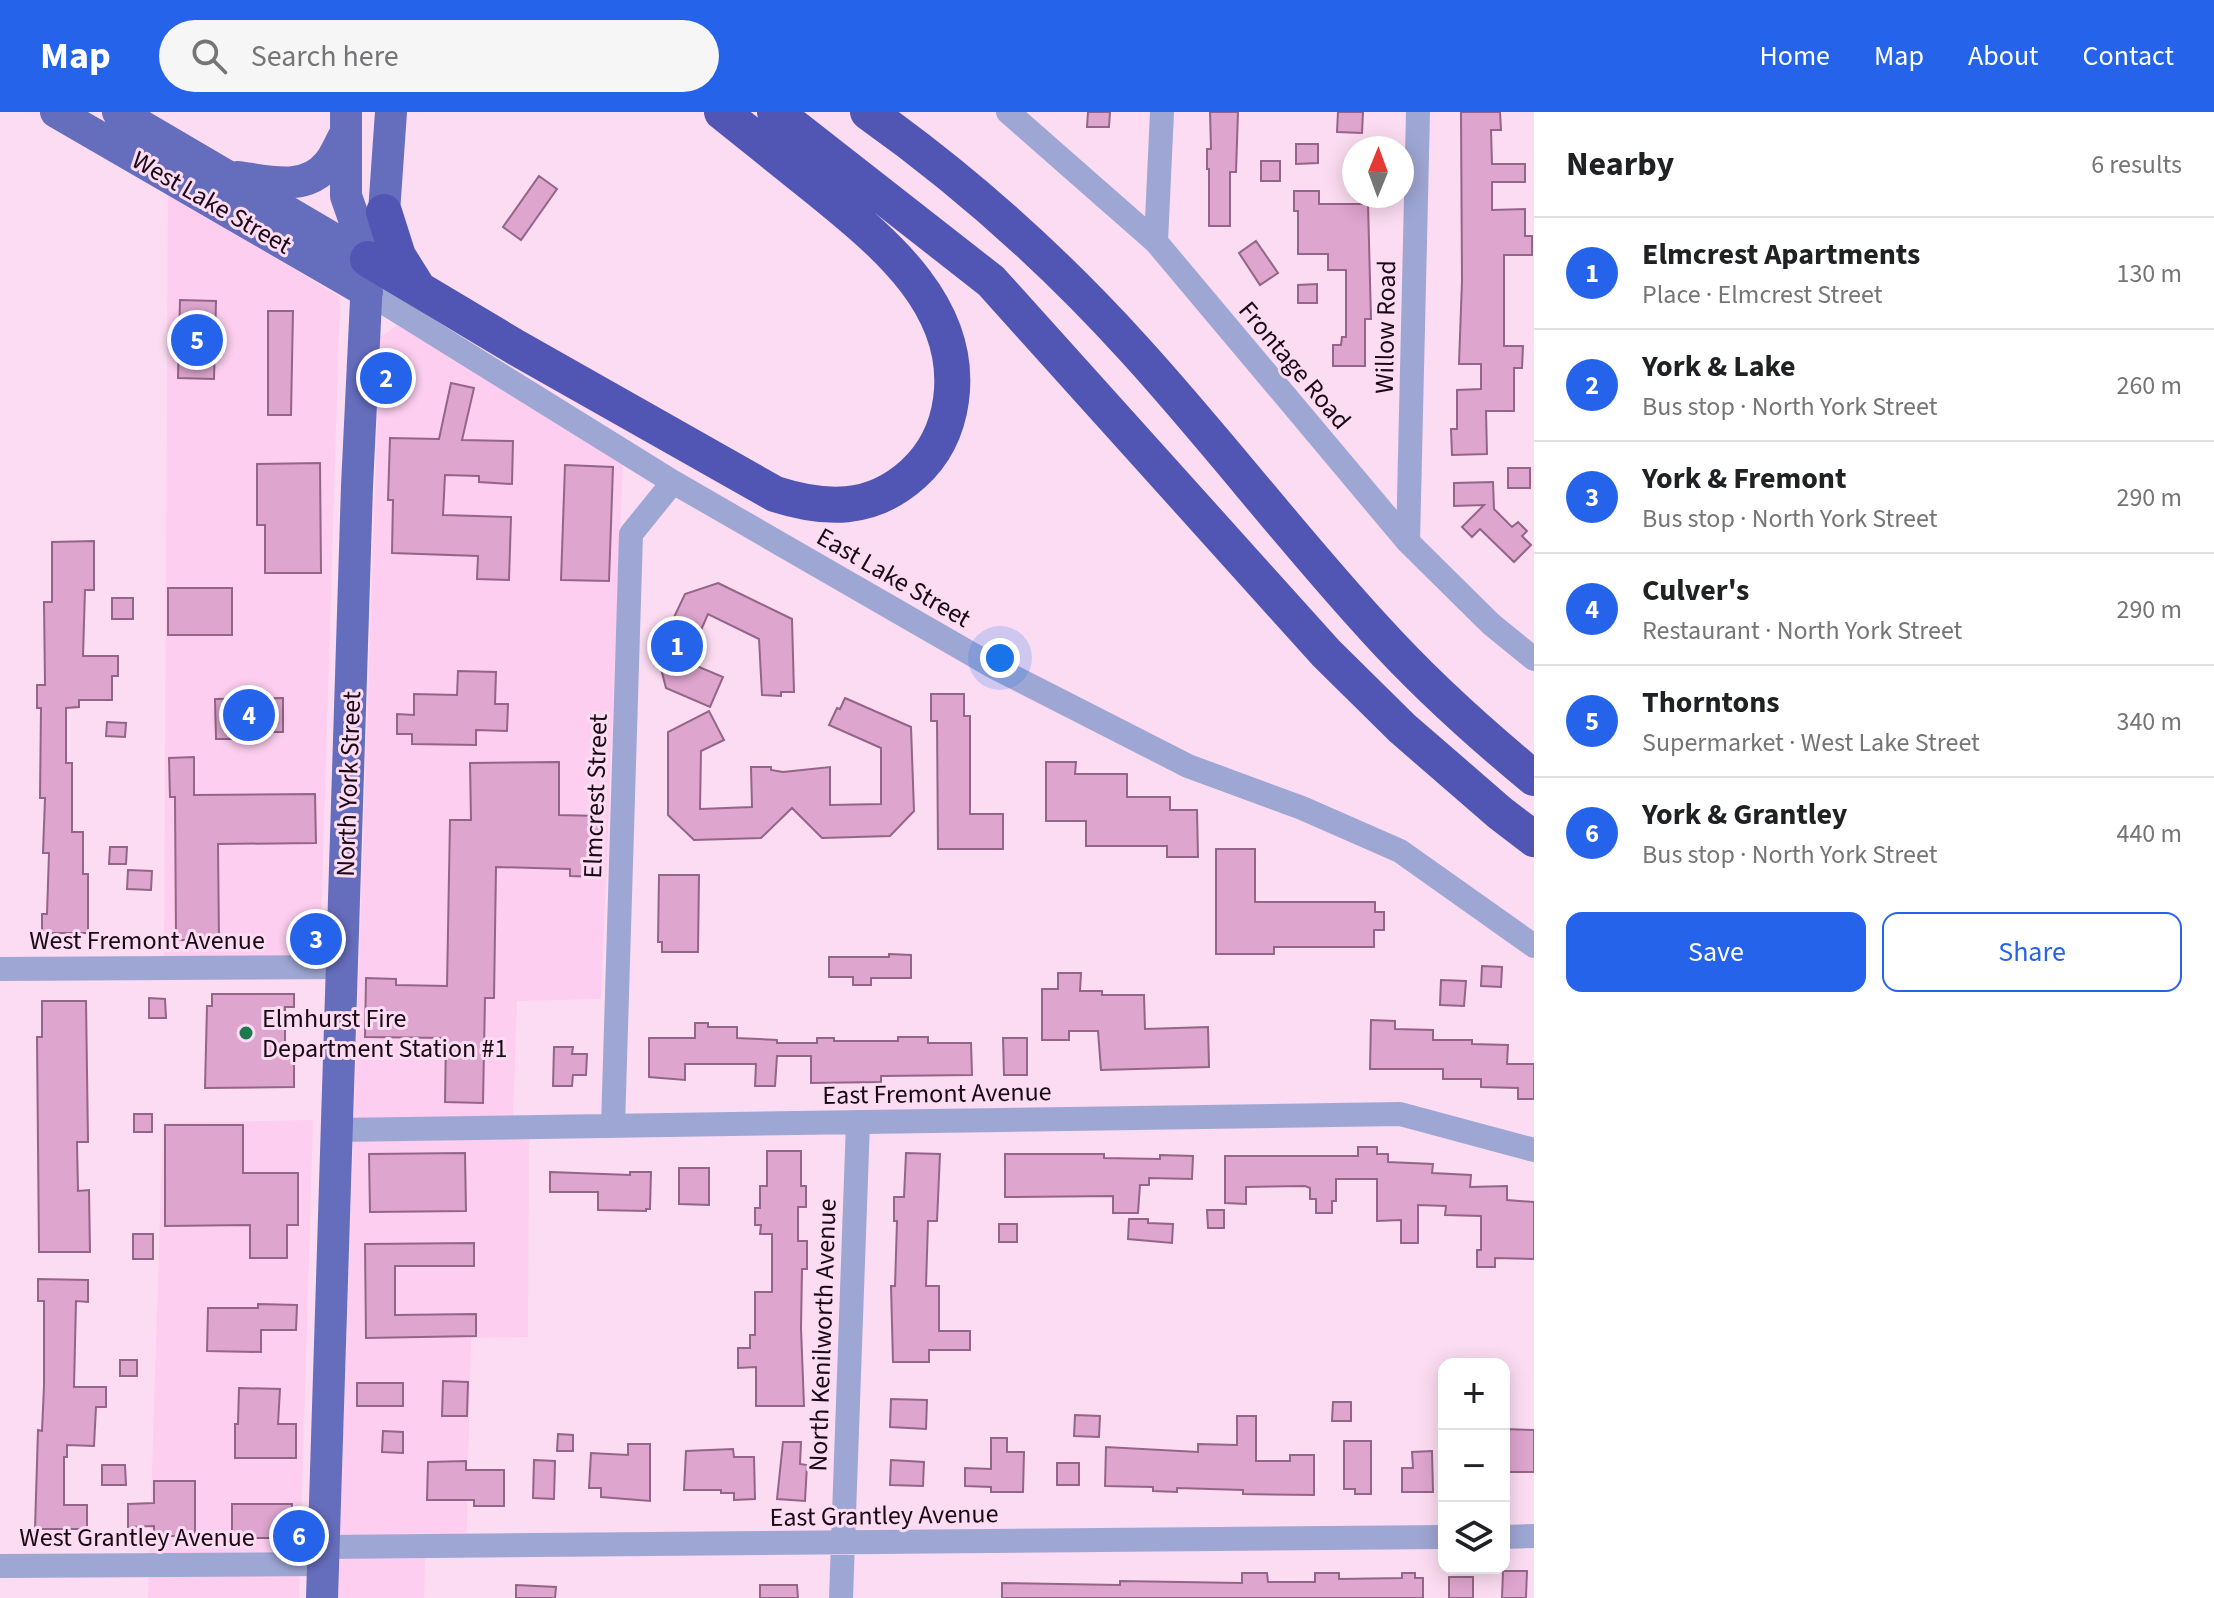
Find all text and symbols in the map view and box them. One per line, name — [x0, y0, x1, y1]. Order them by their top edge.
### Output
search box — [159, 20, 719, 92]
text: Map — [40, 29, 111, 83]
icon: search — [187, 34, 231, 78]
text: Search here — [251, 35, 399, 78]
text: Home — [1759, 36, 1830, 76]
text: Map — [1874, 36, 1924, 76]
text: About — [1968, 36, 2039, 76]
text: Contact — [2083, 36, 2174, 76]
north arrow — [1342, 136, 1414, 208]
text: Nearby — [1566, 140, 1674, 189]
street label: West Lake Street — [125, 142, 299, 263]
text: 6 results — [2091, 146, 2182, 183]
text: Elmcrest Apartments — [1642, 233, 1920, 276]
text: 1 — [1585, 255, 1599, 292]
text: 130 m — [2116, 255, 2182, 292]
street label: Willow Road — [1366, 260, 1405, 394]
text: Place · Elmcrest Street — [1642, 276, 1882, 313]
street label: Frontage Road — [1230, 293, 1359, 437]
pin: 5 — [171, 310, 223, 370]
text: York & Lake — [1642, 345, 1796, 388]
pin: 2 — [360, 348, 412, 408]
text: 2 — [1585, 367, 1599, 404]
text: 260 m — [2116, 367, 2182, 404]
text: Bus stop · North York Street — [1642, 388, 1937, 425]
text: York & Fremont — [1642, 457, 1846, 500]
text: 3 — [1585, 479, 1599, 516]
text: 290 m — [2116, 479, 2182, 516]
text: Bus stop · North York Street — [1642, 500, 1937, 537]
street label: East Lake Street — [810, 518, 978, 637]
text: Culver's — [1642, 569, 1749, 612]
text: 4 — [1585, 591, 1599, 628]
text: 290 m — [2116, 591, 2182, 628]
text: Restaurant · North York Street — [1642, 612, 1962, 649]
pin: 1 — [651, 616, 703, 676]
your location — [980, 638, 1020, 678]
text: Thorntons — [1642, 681, 1780, 724]
pin: 4 — [223, 685, 275, 745]
street label: North York Street — [327, 690, 370, 877]
text: 5 — [1585, 703, 1599, 740]
text: 340 m — [2116, 703, 2182, 740]
street label: Elmcrest Street — [574, 713, 617, 879]
text: Supermarket · West Lake Street — [1642, 724, 1980, 761]
text: York & Grantley — [1642, 793, 1847, 836]
text: 6 — [1585, 815, 1599, 852]
text: 440 m — [2116, 815, 2182, 852]
text: Bus stop · North York Street — [1642, 836, 1937, 873]
pin: 3 — [290, 909, 342, 969]
button: Save — [1566, 912, 1866, 992]
button: Share — [1882, 912, 2182, 992]
street label: West Fremont Avenue — [29, 922, 265, 959]
place label: Elmhurst Fire Department Station #1 — [262, 1000, 507, 1067]
marker: Elmhurst Fire Department Station #1 — [237, 1024, 255, 1042]
street label: East Fremont Avenue — [822, 1073, 1052, 1114]
street label: North Kenilworth Avenue — [799, 1198, 846, 1472]
map controls — [1438, 1358, 1510, 1574]
button: + — [1438, 1358, 1510, 1430]
button: − — [1438, 1430, 1510, 1502]
street label: East Grantley Avenue — [769, 1495, 999, 1536]
button: layers — [1438, 1502, 1510, 1574]
pin: 6 — [273, 1506, 325, 1566]
street label: West Grantley Avenue — [19, 1519, 255, 1556]

